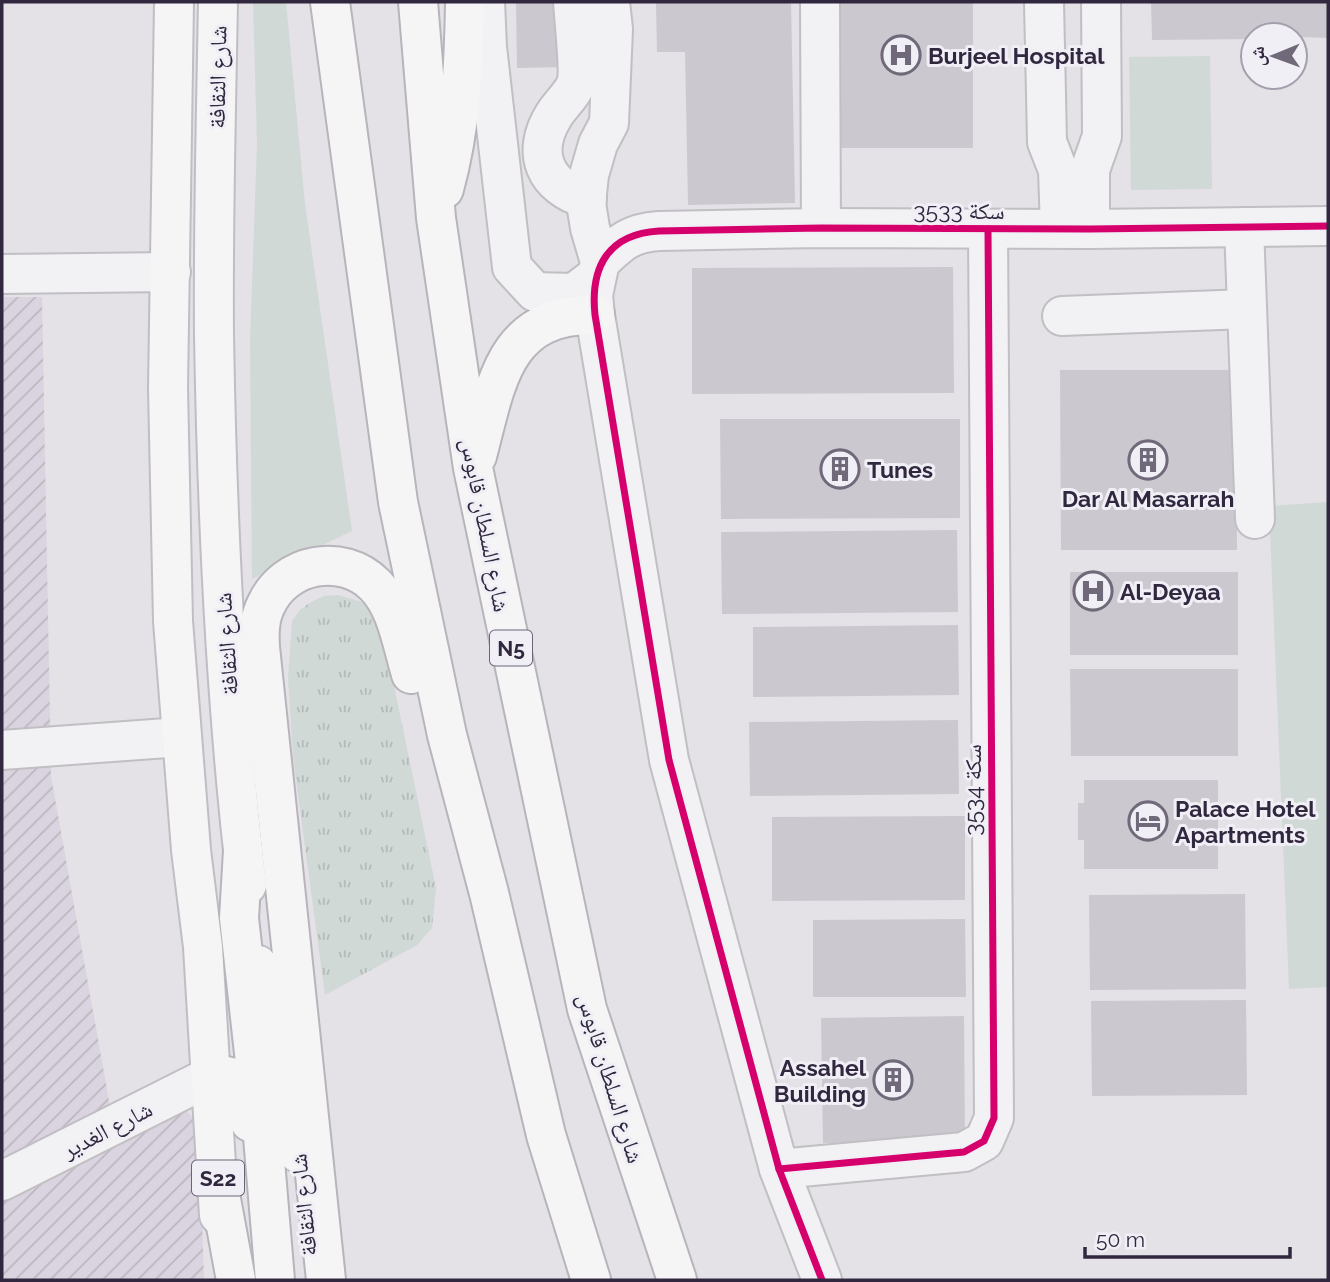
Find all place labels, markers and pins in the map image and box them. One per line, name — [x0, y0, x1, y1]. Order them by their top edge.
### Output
hospital icon: Burjeel Hospital — [880, 34, 922, 76]
place label: Burjeel Hospital — [928, 42, 1105, 69]
building icon: Dar Al Masarrah — [1127, 439, 1169, 481]
building icon: Tunes — [819, 448, 861, 490]
place label: Tunes — [867, 456, 933, 483]
place label: Dar Al Masarrah — [1062, 485, 1234, 512]
hospital icon: Al-Deyaa — [1072, 570, 1114, 612]
place label: Al-Deyaa — [1120, 578, 1221, 605]
place label: Palace Hotel Apartments — [1175, 795, 1316, 848]
hotel icon: Palace Hotel Apartments — [1127, 800, 1169, 842]
place label: Assahel Building — [774, 1054, 867, 1107]
building icon: Assahel Building — [872, 1059, 914, 1101]

